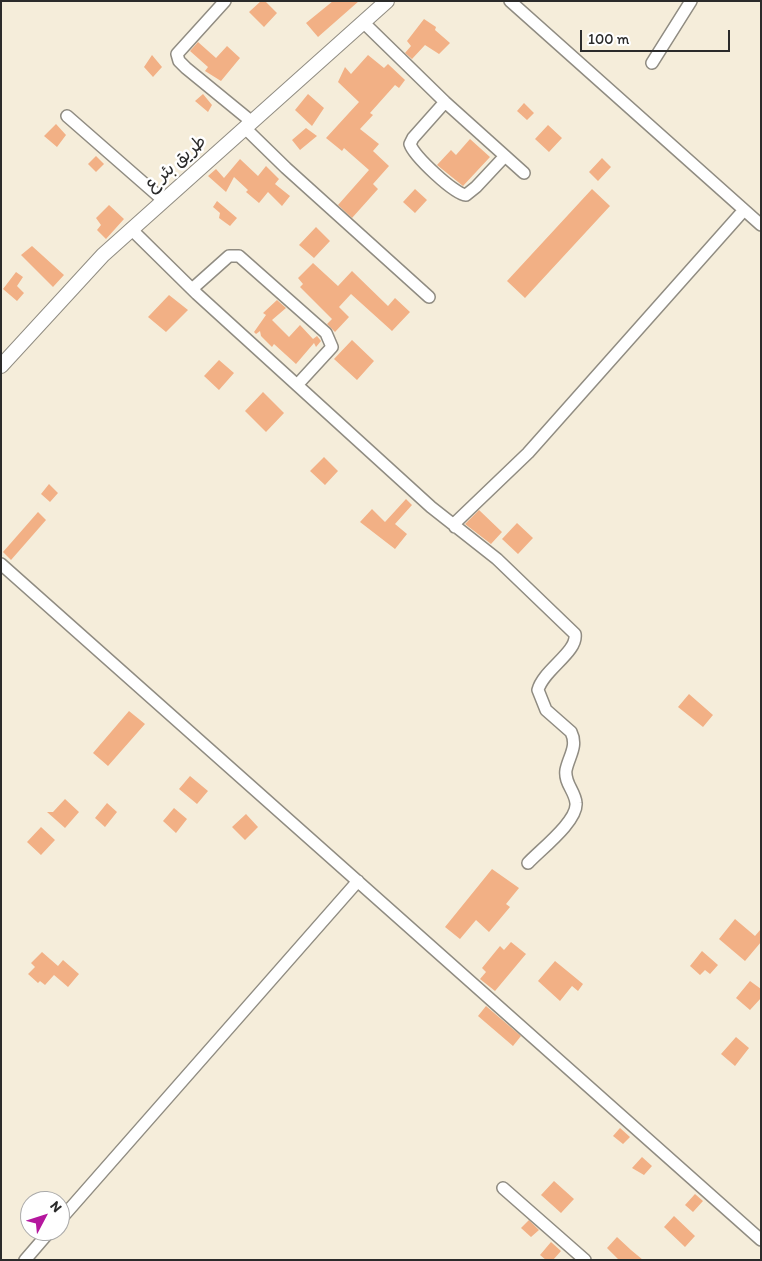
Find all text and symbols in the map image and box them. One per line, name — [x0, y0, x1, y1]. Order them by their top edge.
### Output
scale bar — [582, 20, 732, 52]
text: 100 m — [588, 30, 629, 48]
street label: طريق بئر ع — [141, 131, 211, 197]
north arrow — [20, 1191, 70, 1241]
text: N — [47, 1198, 66, 1216]

